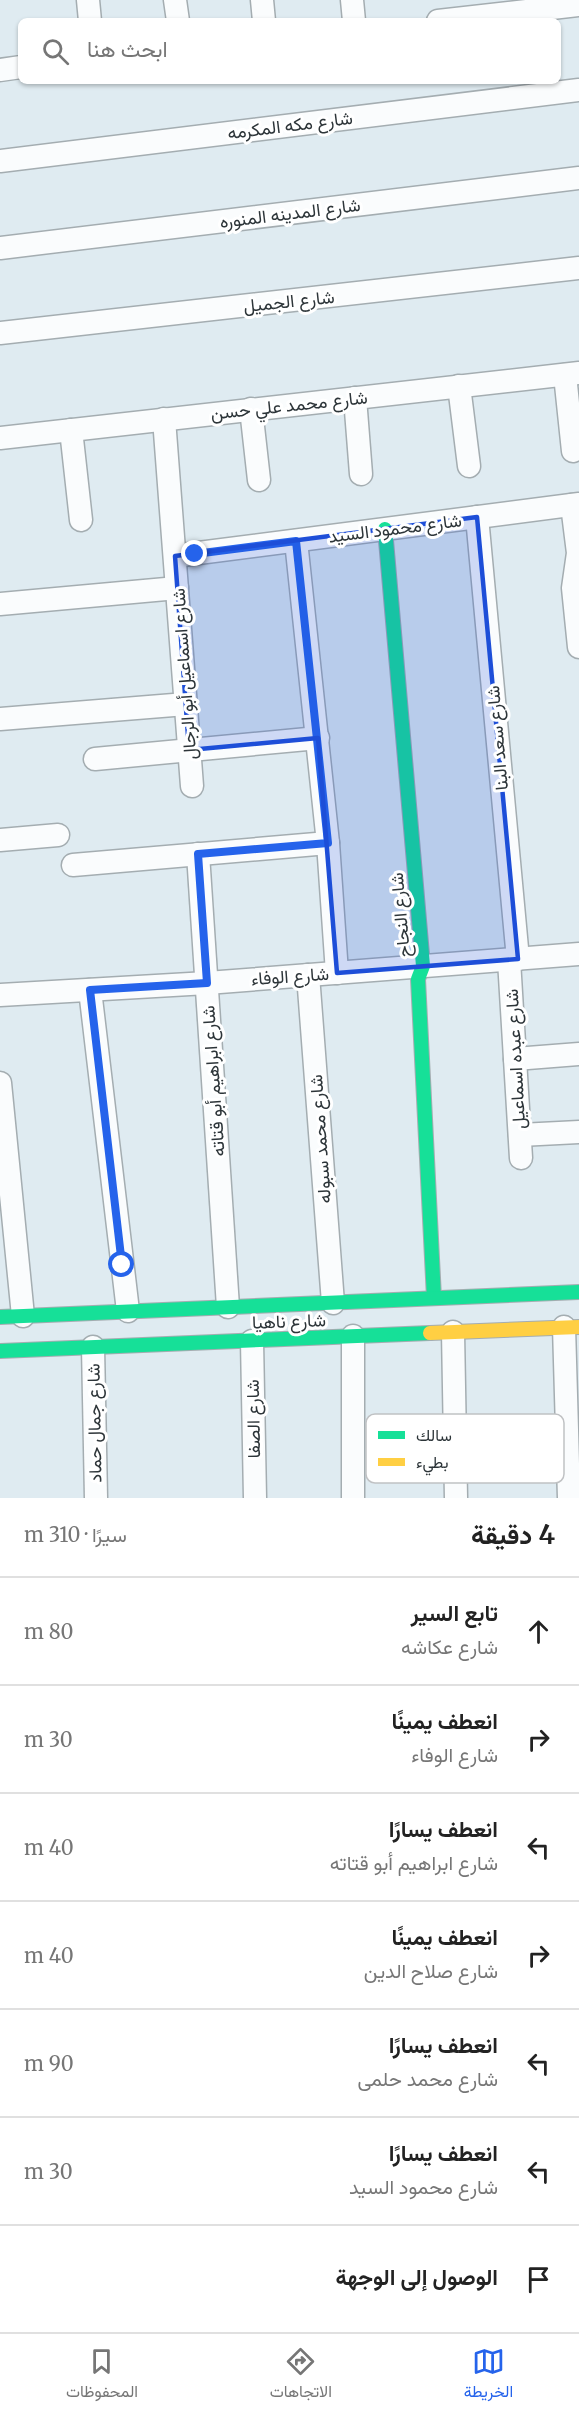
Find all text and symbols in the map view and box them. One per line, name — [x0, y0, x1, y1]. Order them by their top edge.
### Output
search box — [18, 18, 561, 84]
icon: search — [39, 35, 72, 68]
text: ابحث هنا — [87, 35, 168, 63]
street label: شارع مكه المكرمه — [226, 106, 354, 145]
street label: شارع المدينه المنوره — [218, 193, 362, 234]
street label: شارع الجميل — [242, 285, 336, 318]
street label: شارع محمد علي حسن — [209, 385, 369, 429]
street label: شارع محمود السيد — [327, 508, 463, 549]
route end — [181, 540, 207, 566]
street label: شارع اسماعيل أبو الرجال — [167, 588, 202, 760]
street label: شارع سعد البنا — [481, 685, 514, 791]
street label: شارع النجاح — [385, 872, 416, 958]
street label: شارع الوفاء — [250, 962, 330, 991]
street label: شارع عبده اسماعيل — [500, 988, 531, 1130]
street label: شارع ابراهيم أبو قتاته — [196, 1005, 231, 1157]
street label: شارع محمد سبوله — [304, 1074, 337, 1204]
route start — [108, 1251, 134, 1277]
street label: شارع ناهيا — [252, 1308, 326, 1335]
street label: شارع جمال حماد — [81, 1363, 108, 1483]
street label: شارع الصفا — [241, 1379, 266, 1459]
legend — [366, 1414, 564, 1483]
text: سالك — [416, 1425, 452, 1445]
text: بطيء — [416, 1452, 448, 1476]
text: 4 دقيقة — [471, 1518, 555, 1551]
text: سيرًا · 310 m — [24, 1522, 127, 1547]
text: تابع السير — [411, 1599, 498, 1627]
icon: ahead — [522, 1615, 555, 1648]
text: 80 m — [24, 1619, 73, 1644]
text: شارع عكاشه — [401, 1634, 498, 1659]
text: انعطف يمينًا — [391, 1707, 498, 1735]
icon: right — [522, 1723, 555, 1756]
text: 30 m — [24, 1727, 73, 1752]
text: شارع الوفاء — [411, 1742, 498, 1767]
text: انعطف يسارًا — [389, 1815, 498, 1843]
icon: left — [522, 1831, 555, 1864]
text: 40 m — [24, 1835, 74, 1860]
text: شارع ابراهيم أبو قتاته — [330, 1850, 498, 1875]
text: انعطف يمينًا — [391, 1923, 498, 1951]
icon: right — [522, 1939, 555, 1972]
text: 40 m — [24, 1943, 74, 1968]
text: شارع صلاح الدين — [364, 1958, 498, 1983]
text: انعطف يسارًا — [389, 2031, 498, 2059]
icon: left — [522, 2047, 555, 2080]
text: 90 m — [24, 2051, 74, 2076]
text: شارع محمد حلمى — [357, 2066, 498, 2091]
text: انعطف يسارًا — [389, 2139, 498, 2167]
icon: left — [522, 2155, 555, 2188]
text: 30 m — [24, 2159, 73, 2184]
text: شارع محمود السيد — [349, 2174, 498, 2199]
text: الوصول إلى الوجهة — [335, 2263, 498, 2291]
icon: arrive — [522, 2263, 555, 2296]
tab: المحفوظات — [66, 2345, 138, 2406]
tab: الاتجاهات — [270, 2345, 332, 2406]
tab: الخريطة — [464, 2345, 513, 2406]

